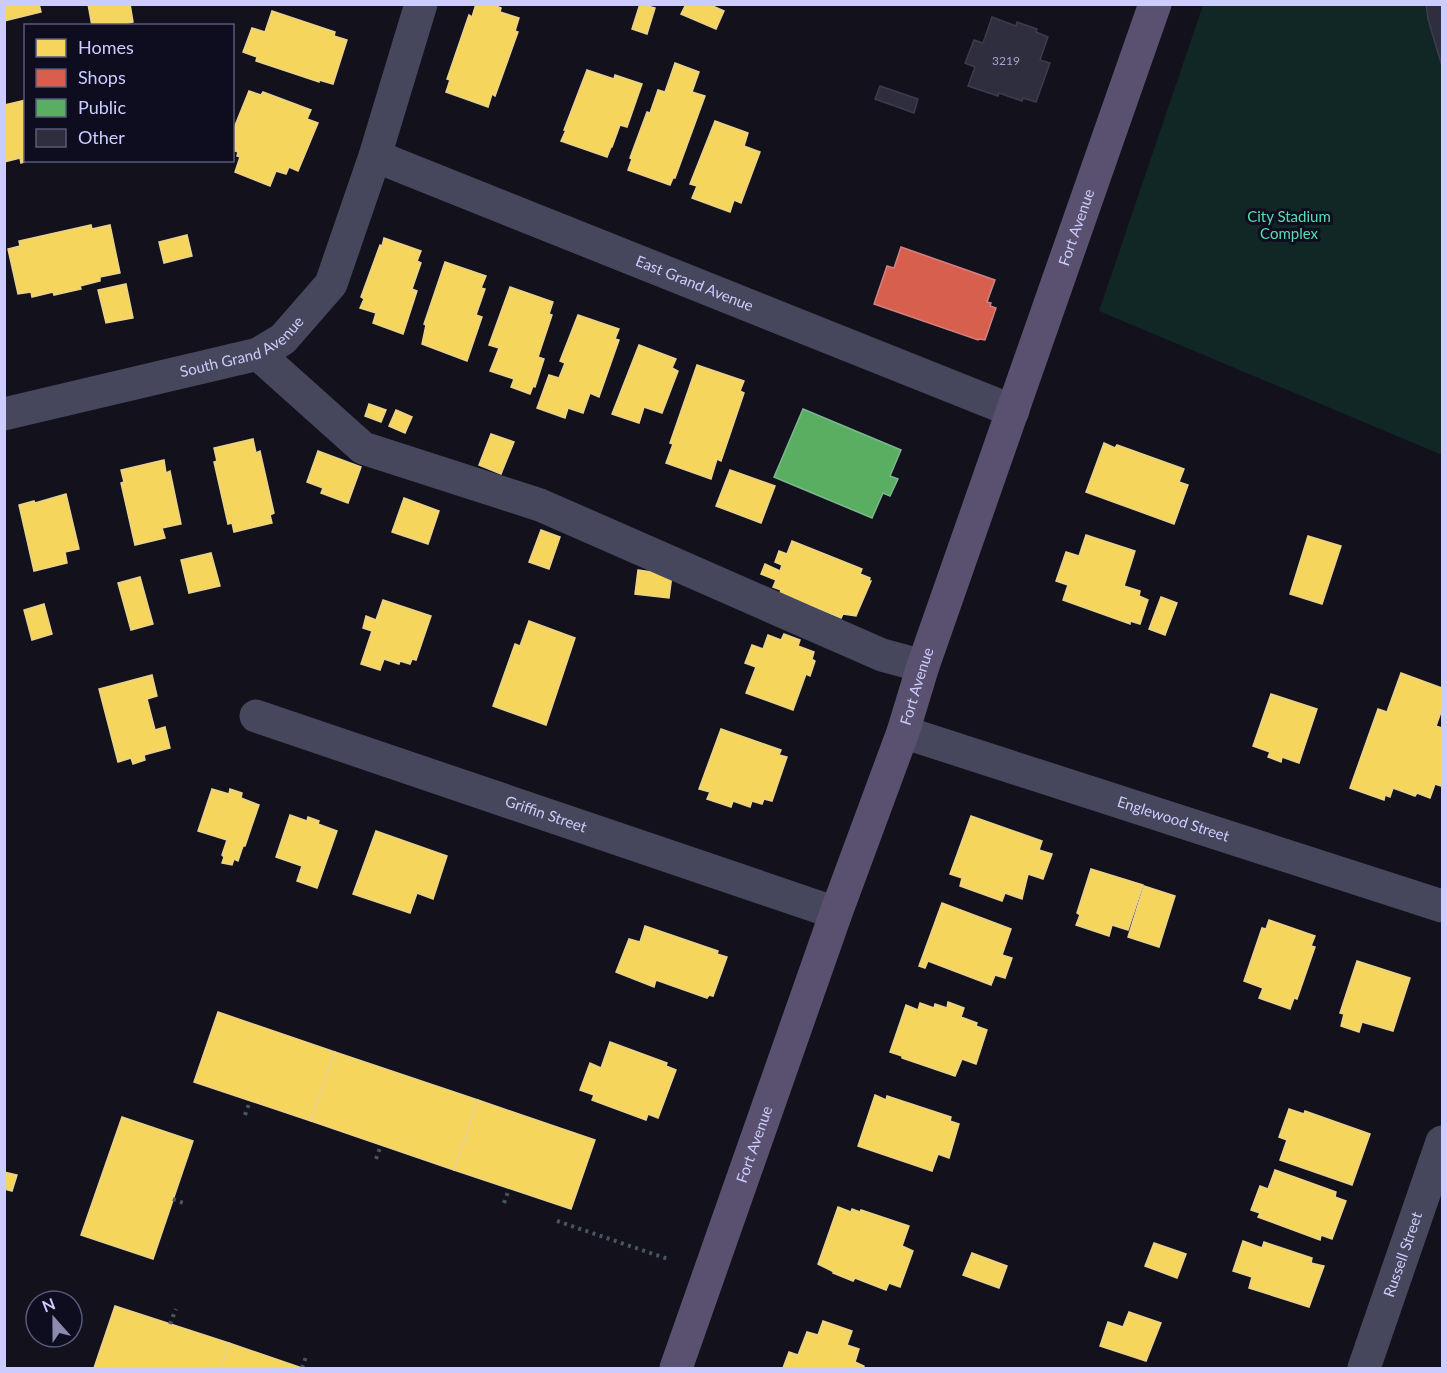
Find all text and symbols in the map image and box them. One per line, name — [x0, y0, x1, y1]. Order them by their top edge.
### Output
legend — [24, 24, 234, 162]
text: Homes — [78, 36, 134, 58]
house number: 3219 — [992, 53, 1020, 68]
text: Shops — [78, 66, 126, 88]
text: Public — [78, 96, 126, 118]
text: Other — [78, 126, 125, 148]
street label: Fort Avenue — [1054, 186, 1098, 268]
park label: City Stadium Complex — [1247, 207, 1331, 242]
street label: East Grand Avenue — [633, 251, 756, 314]
street label: South Grand Avenue — [178, 312, 307, 380]
street label: Fort Avenue — [896, 645, 937, 727]
street label: Griffin Street — [503, 791, 590, 836]
street label: Englewood Street — [1115, 792, 1232, 845]
street label: Fort Avenue — [732, 1103, 776, 1185]
street label: Russell Street — [1379, 1209, 1425, 1299]
north arrow — [24, 1289, 84, 1349]
text: N — [39, 1293, 58, 1316]

